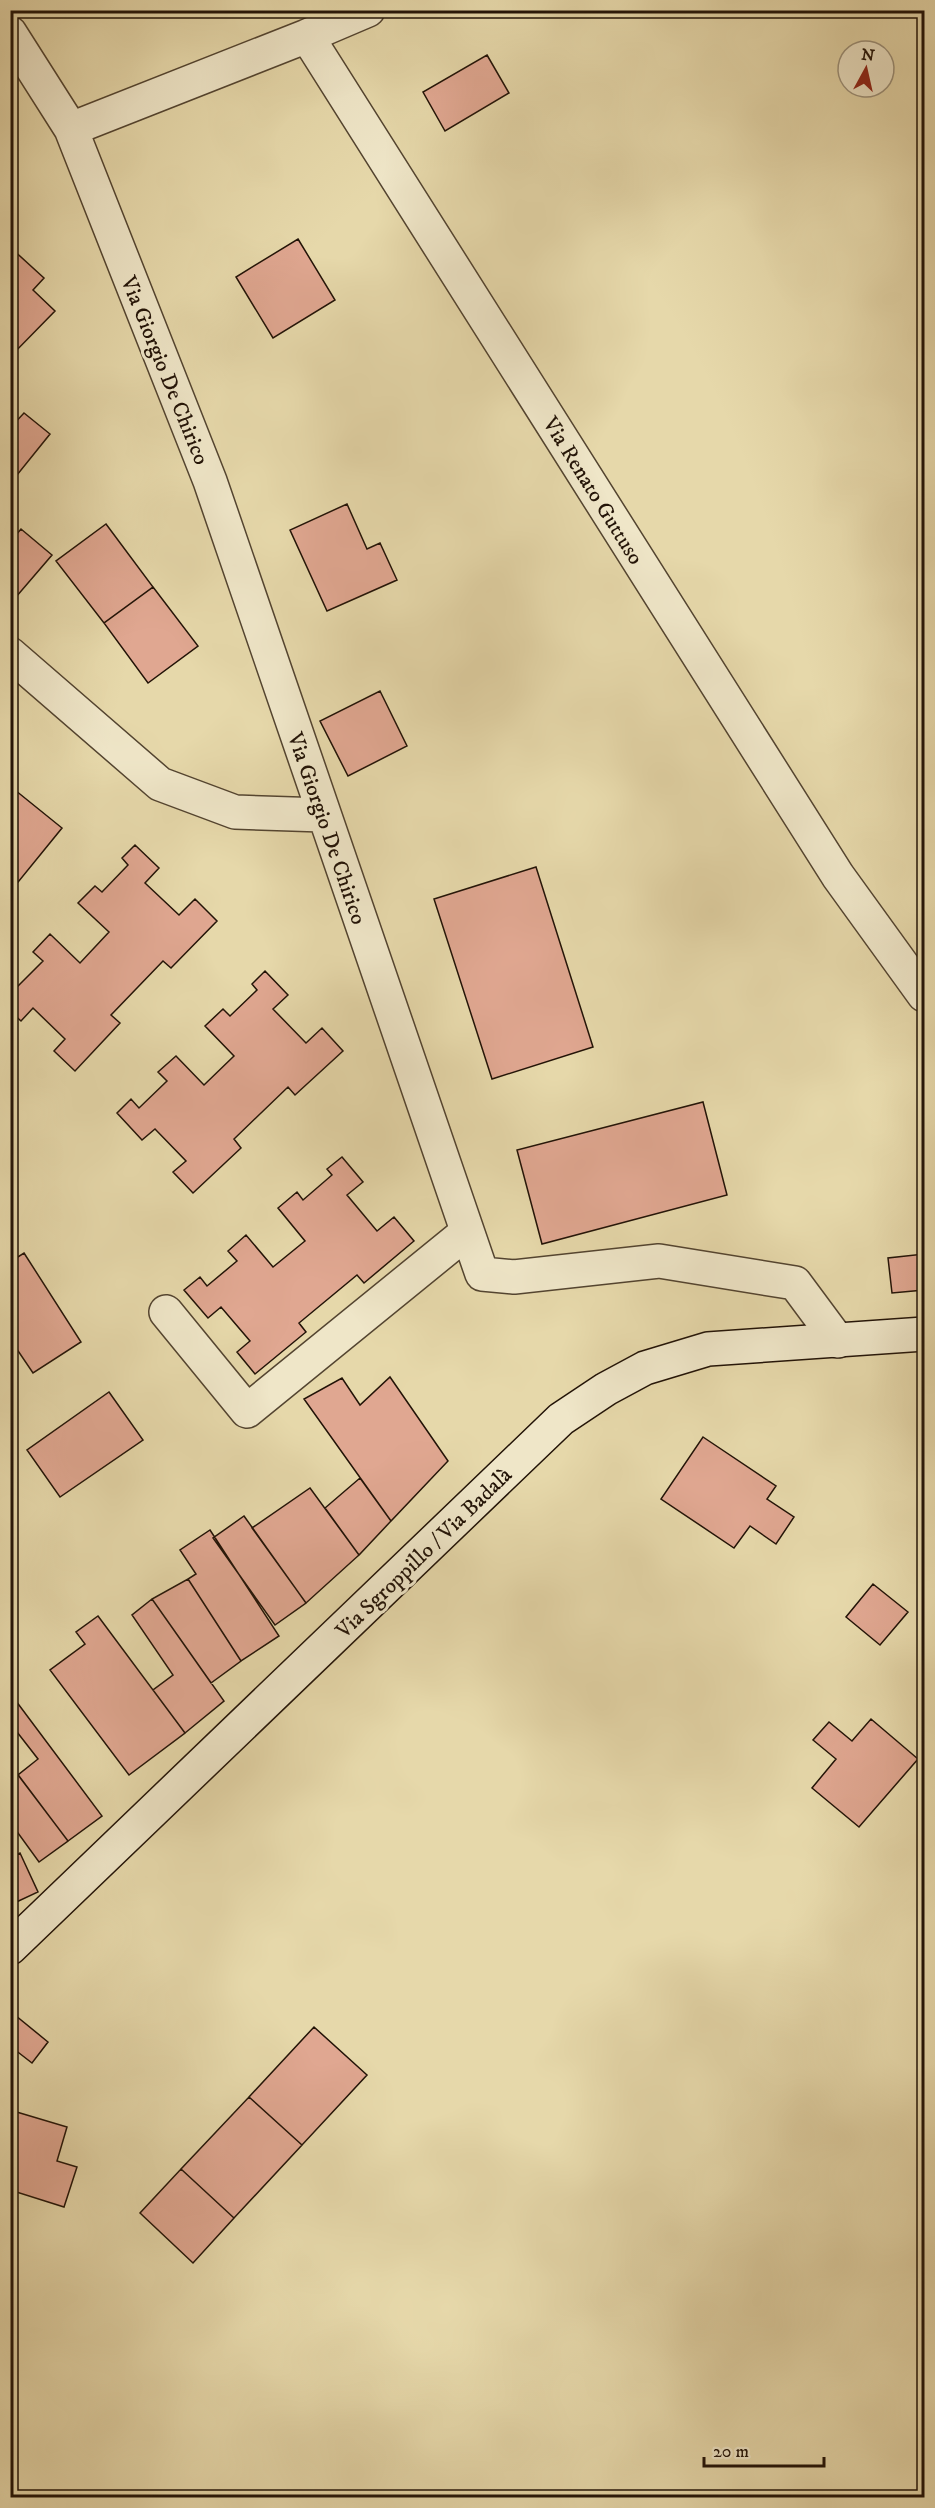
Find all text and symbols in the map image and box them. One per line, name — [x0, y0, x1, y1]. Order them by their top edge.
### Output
north arrow — [836, 39, 896, 99]
text: N — [860, 44, 876, 66]
street label: Via Giorgio De Chirico — [114, 271, 215, 469]
street label: Via Renato Guttuso — [536, 411, 649, 570]
street label: Via Giorgio De Chirico — [281, 728, 372, 928]
street label: Via Sgroppillo / Via Badalà — [330, 1461, 518, 1645]
scale bar — [704, 2430, 824, 2468]
text: 20 m — [713, 2441, 749, 2463]

